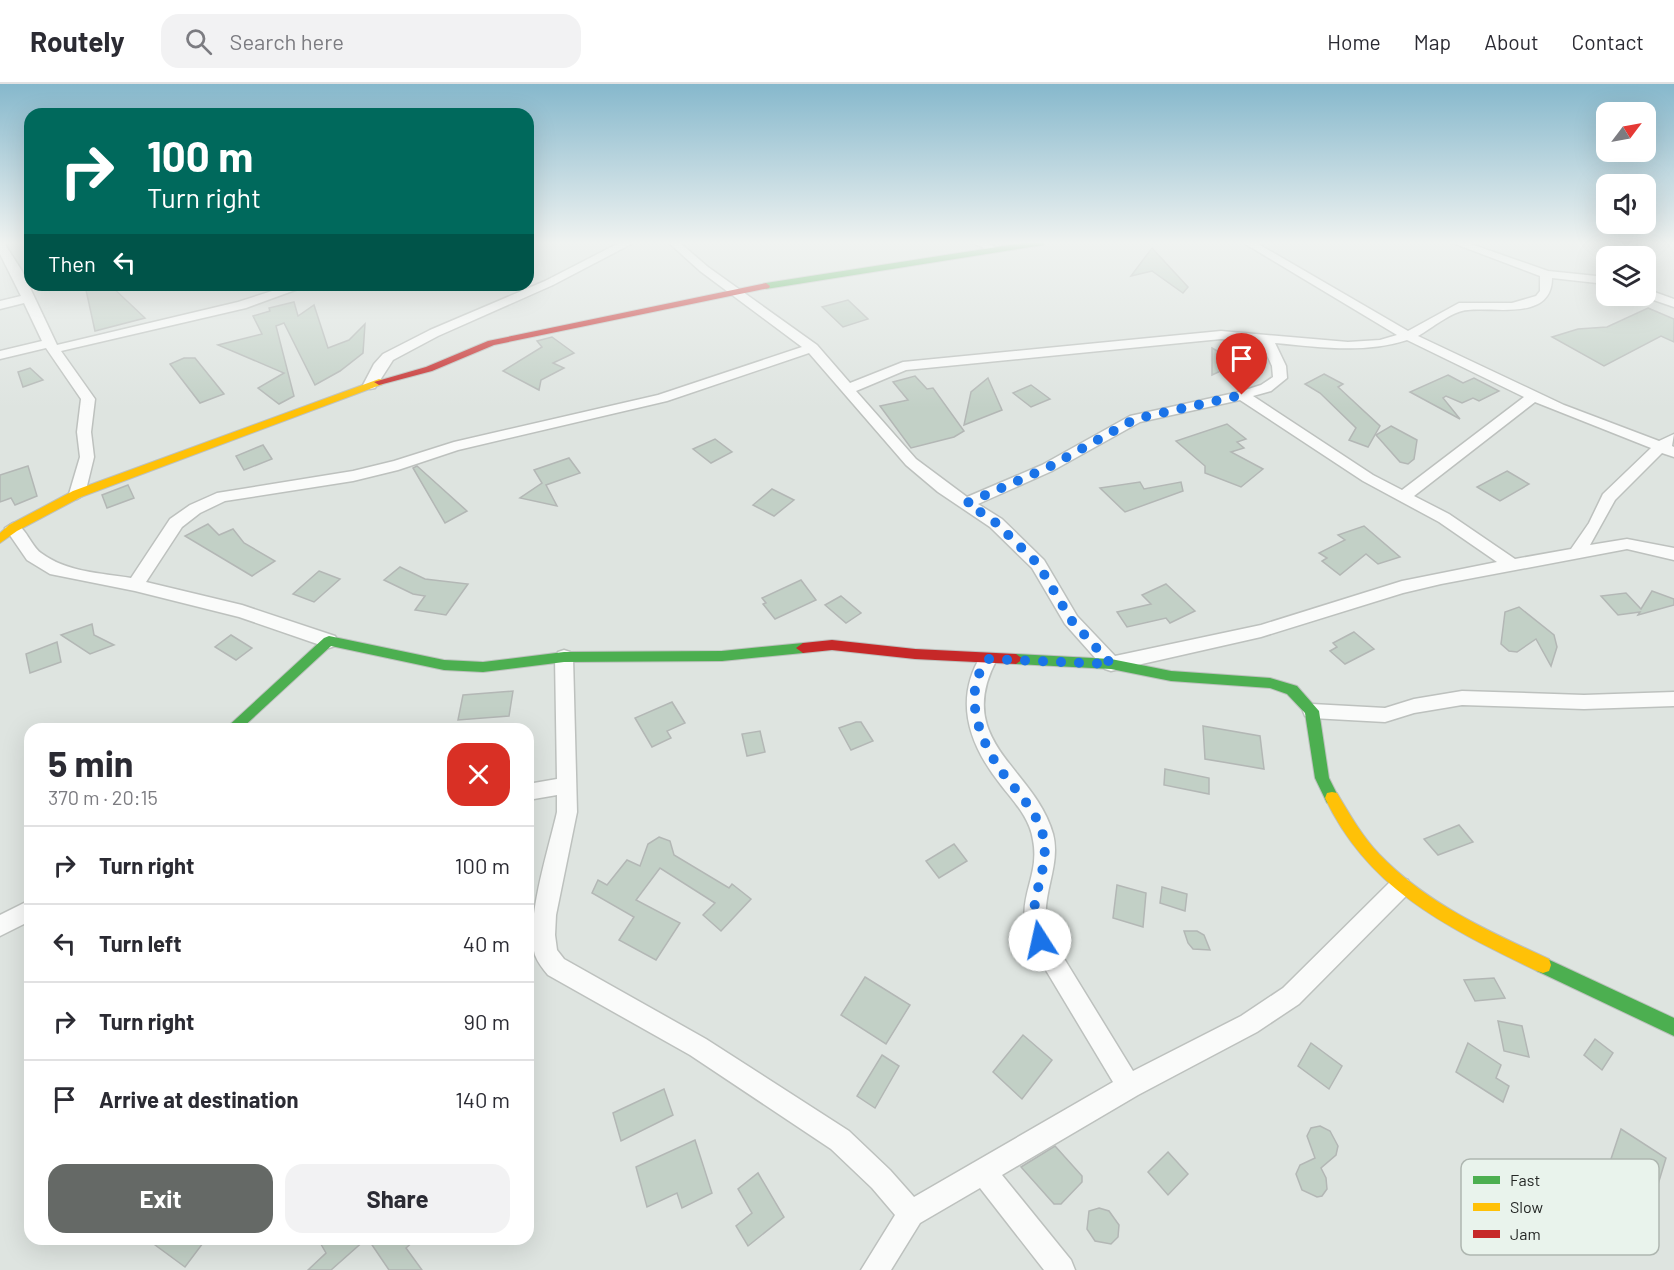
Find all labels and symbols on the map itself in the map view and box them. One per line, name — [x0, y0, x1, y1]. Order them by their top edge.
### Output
north arrow — [1596, 102, 1656, 162]
pin — [1216, 333, 1267, 395]
position arrow — [1008, 908, 1072, 972]
legend — [1461, 1159, 1659, 1255]
text: Fast — [1510, 1170, 1540, 1189]
text: Slow — [1510, 1197, 1543, 1216]
text: Jam — [1510, 1224, 1541, 1243]

